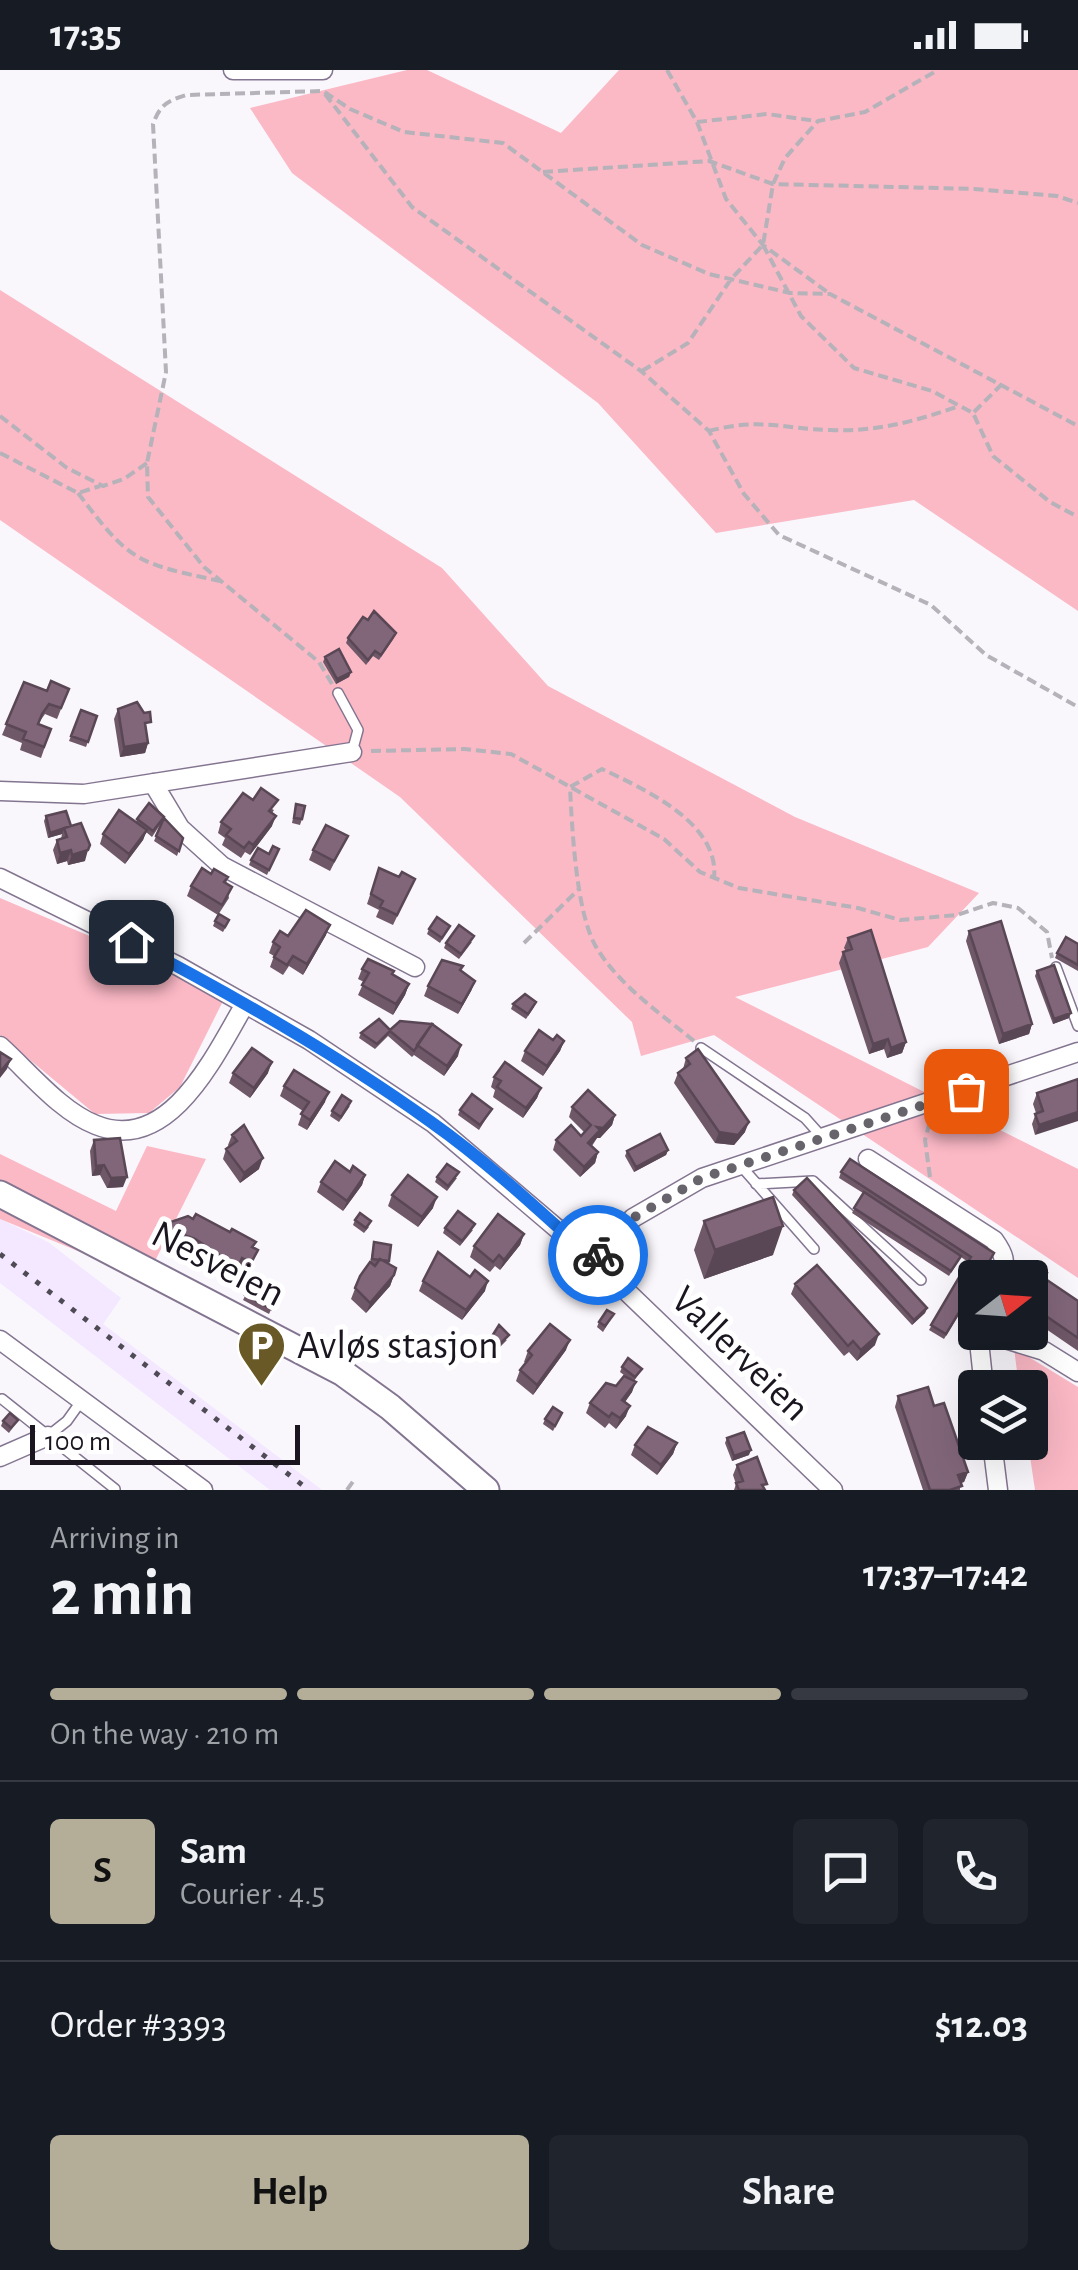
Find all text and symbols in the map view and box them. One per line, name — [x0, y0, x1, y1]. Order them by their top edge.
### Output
text: 17:35 — [50, 16, 122, 54]
pin — [89, 900, 174, 985]
icon: home — [104, 915, 159, 970]
pin — [924, 1049, 1009, 1134]
icon: bag — [939, 1064, 994, 1119]
courier — [548, 1205, 648, 1305]
street label: Nesveien — [145, 1214, 291, 1314]
icon: bike — [571, 1228, 626, 1283]
north arrow — [958, 1260, 1048, 1350]
map controls — [958, 1260, 1048, 1460]
street label: Vallerveien — [664, 1279, 816, 1429]
parking icon: Avløs stasjon — [236, 1320, 288, 1388]
place label: Avløs stasjon — [297, 1326, 499, 1366]
button: layers — [958, 1370, 1048, 1460]
scale bar — [30, 1420, 300, 1464]
text: 100 m — [45, 1428, 111, 1456]
text: Arriving in — [50, 1522, 179, 1554]
text: 17:37–17:42 — [863, 1556, 1028, 1594]
text: 2 min — [50, 1562, 194, 1627]
text: On the way · 210 m — [50, 1718, 279, 1750]
button: chat — [793, 1819, 898, 1924]
button: phone — [923, 1819, 1028, 1924]
text: Sam — [180, 1833, 247, 1871]
text: S — [93, 1852, 112, 1890]
text: Courier · 4.5 — [180, 1878, 325, 1910]
text: Order #3393 — [50, 2007, 227, 2045]
text: $12.03 — [934, 2007, 1028, 2045]
button: Help — [50, 2135, 529, 2250]
button: Share — [549, 2135, 1028, 2250]

